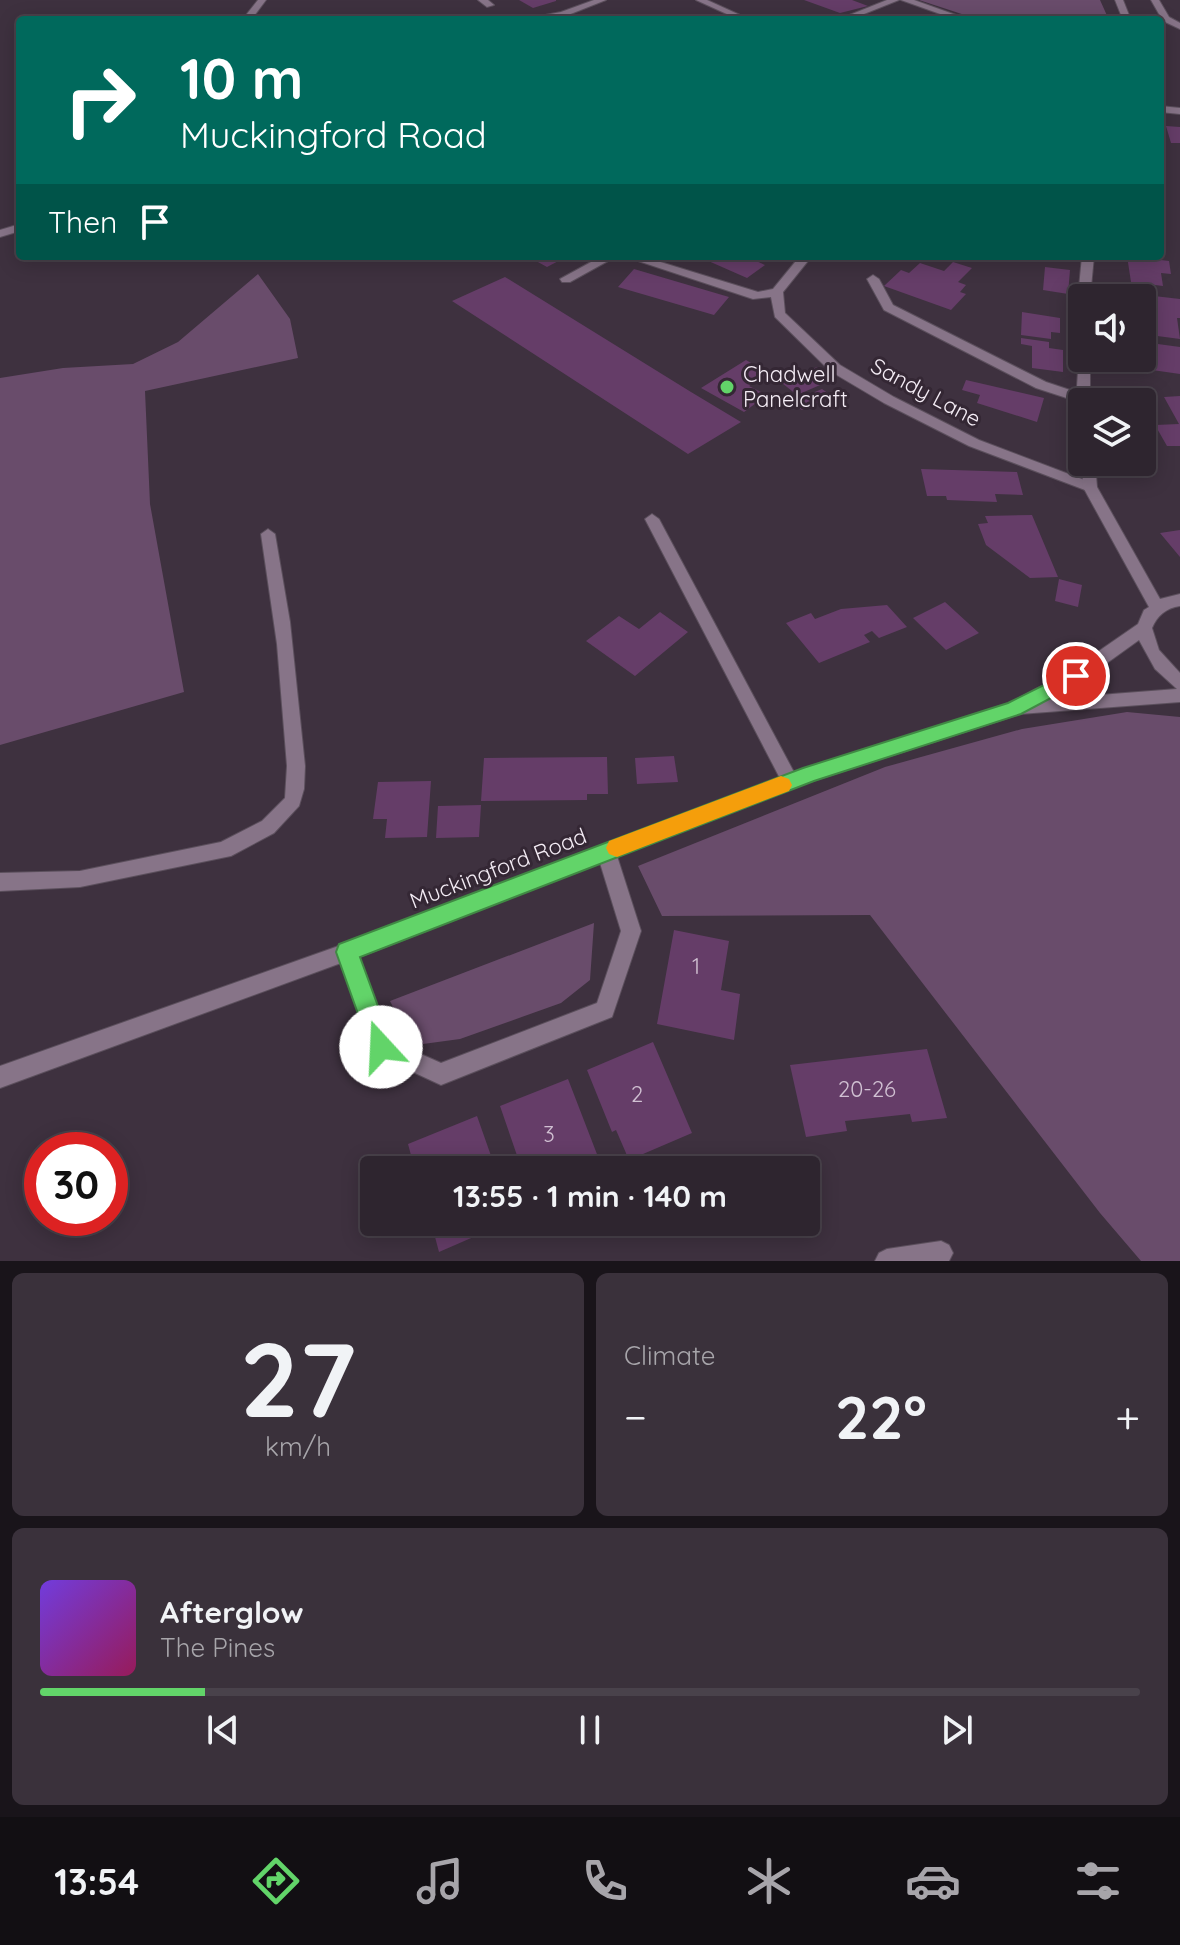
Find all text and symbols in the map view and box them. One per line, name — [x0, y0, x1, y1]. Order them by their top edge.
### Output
text: 10 m — [180, 43, 303, 113]
icon: right — [48, 48, 152, 152]
text: Muckingford Road — [180, 112, 487, 157]
icon: arrive — [133, 200, 177, 244]
text: Then — [48, 203, 117, 241]
map controls — [1068, 284, 1156, 476]
button: sound — [1068, 284, 1156, 372]
street label: Sandy Lane — [866, 351, 986, 433]
place label: Chadwell Panelcraft — [743, 360, 848, 413]
marker: Chadwell Panelcraft — [718, 378, 736, 396]
button: layers — [1068, 388, 1156, 476]
pin — [1042, 642, 1110, 710]
icon: arrive — [1054, 654, 1098, 698]
street label: Muckingford Road — [406, 821, 590, 915]
house number: 1 — [692, 952, 700, 980]
position arrow — [339, 1005, 423, 1089]
house number: 20-26 — [838, 1075, 896, 1103]
house number: 2 — [631, 1080, 643, 1108]
house number: 3 — [543, 1120, 555, 1148]
speed limit sign: 30 — [24, 1132, 128, 1236]
text: 13:55 · 1 min · 140 m — [453, 1177, 727, 1215]
text: 27 — [240, 1313, 356, 1443]
text: Climate — [624, 1339, 715, 1372]
text: 22° — [835, 1379, 927, 1454]
text: − — [624, 1389, 647, 1444]
text: + — [1115, 1389, 1140, 1444]
text: km/h — [265, 1430, 331, 1463]
text: Afterglow — [160, 1593, 303, 1631]
text: The Pines — [160, 1631, 275, 1664]
icon: previous — [201, 1708, 245, 1752]
icon: pause — [568, 1708, 612, 1752]
icon: next — [935, 1708, 979, 1752]
icon: directions — [248, 1853, 304, 1909]
icon: music — [412, 1853, 468, 1909]
icon: phone — [577, 1853, 633, 1909]
icon: climate — [741, 1853, 797, 1909]
icon: car — [905, 1853, 961, 1909]
icon: filters — [1070, 1853, 1126, 1909]
text: 13:54 — [54, 1859, 139, 1904]

